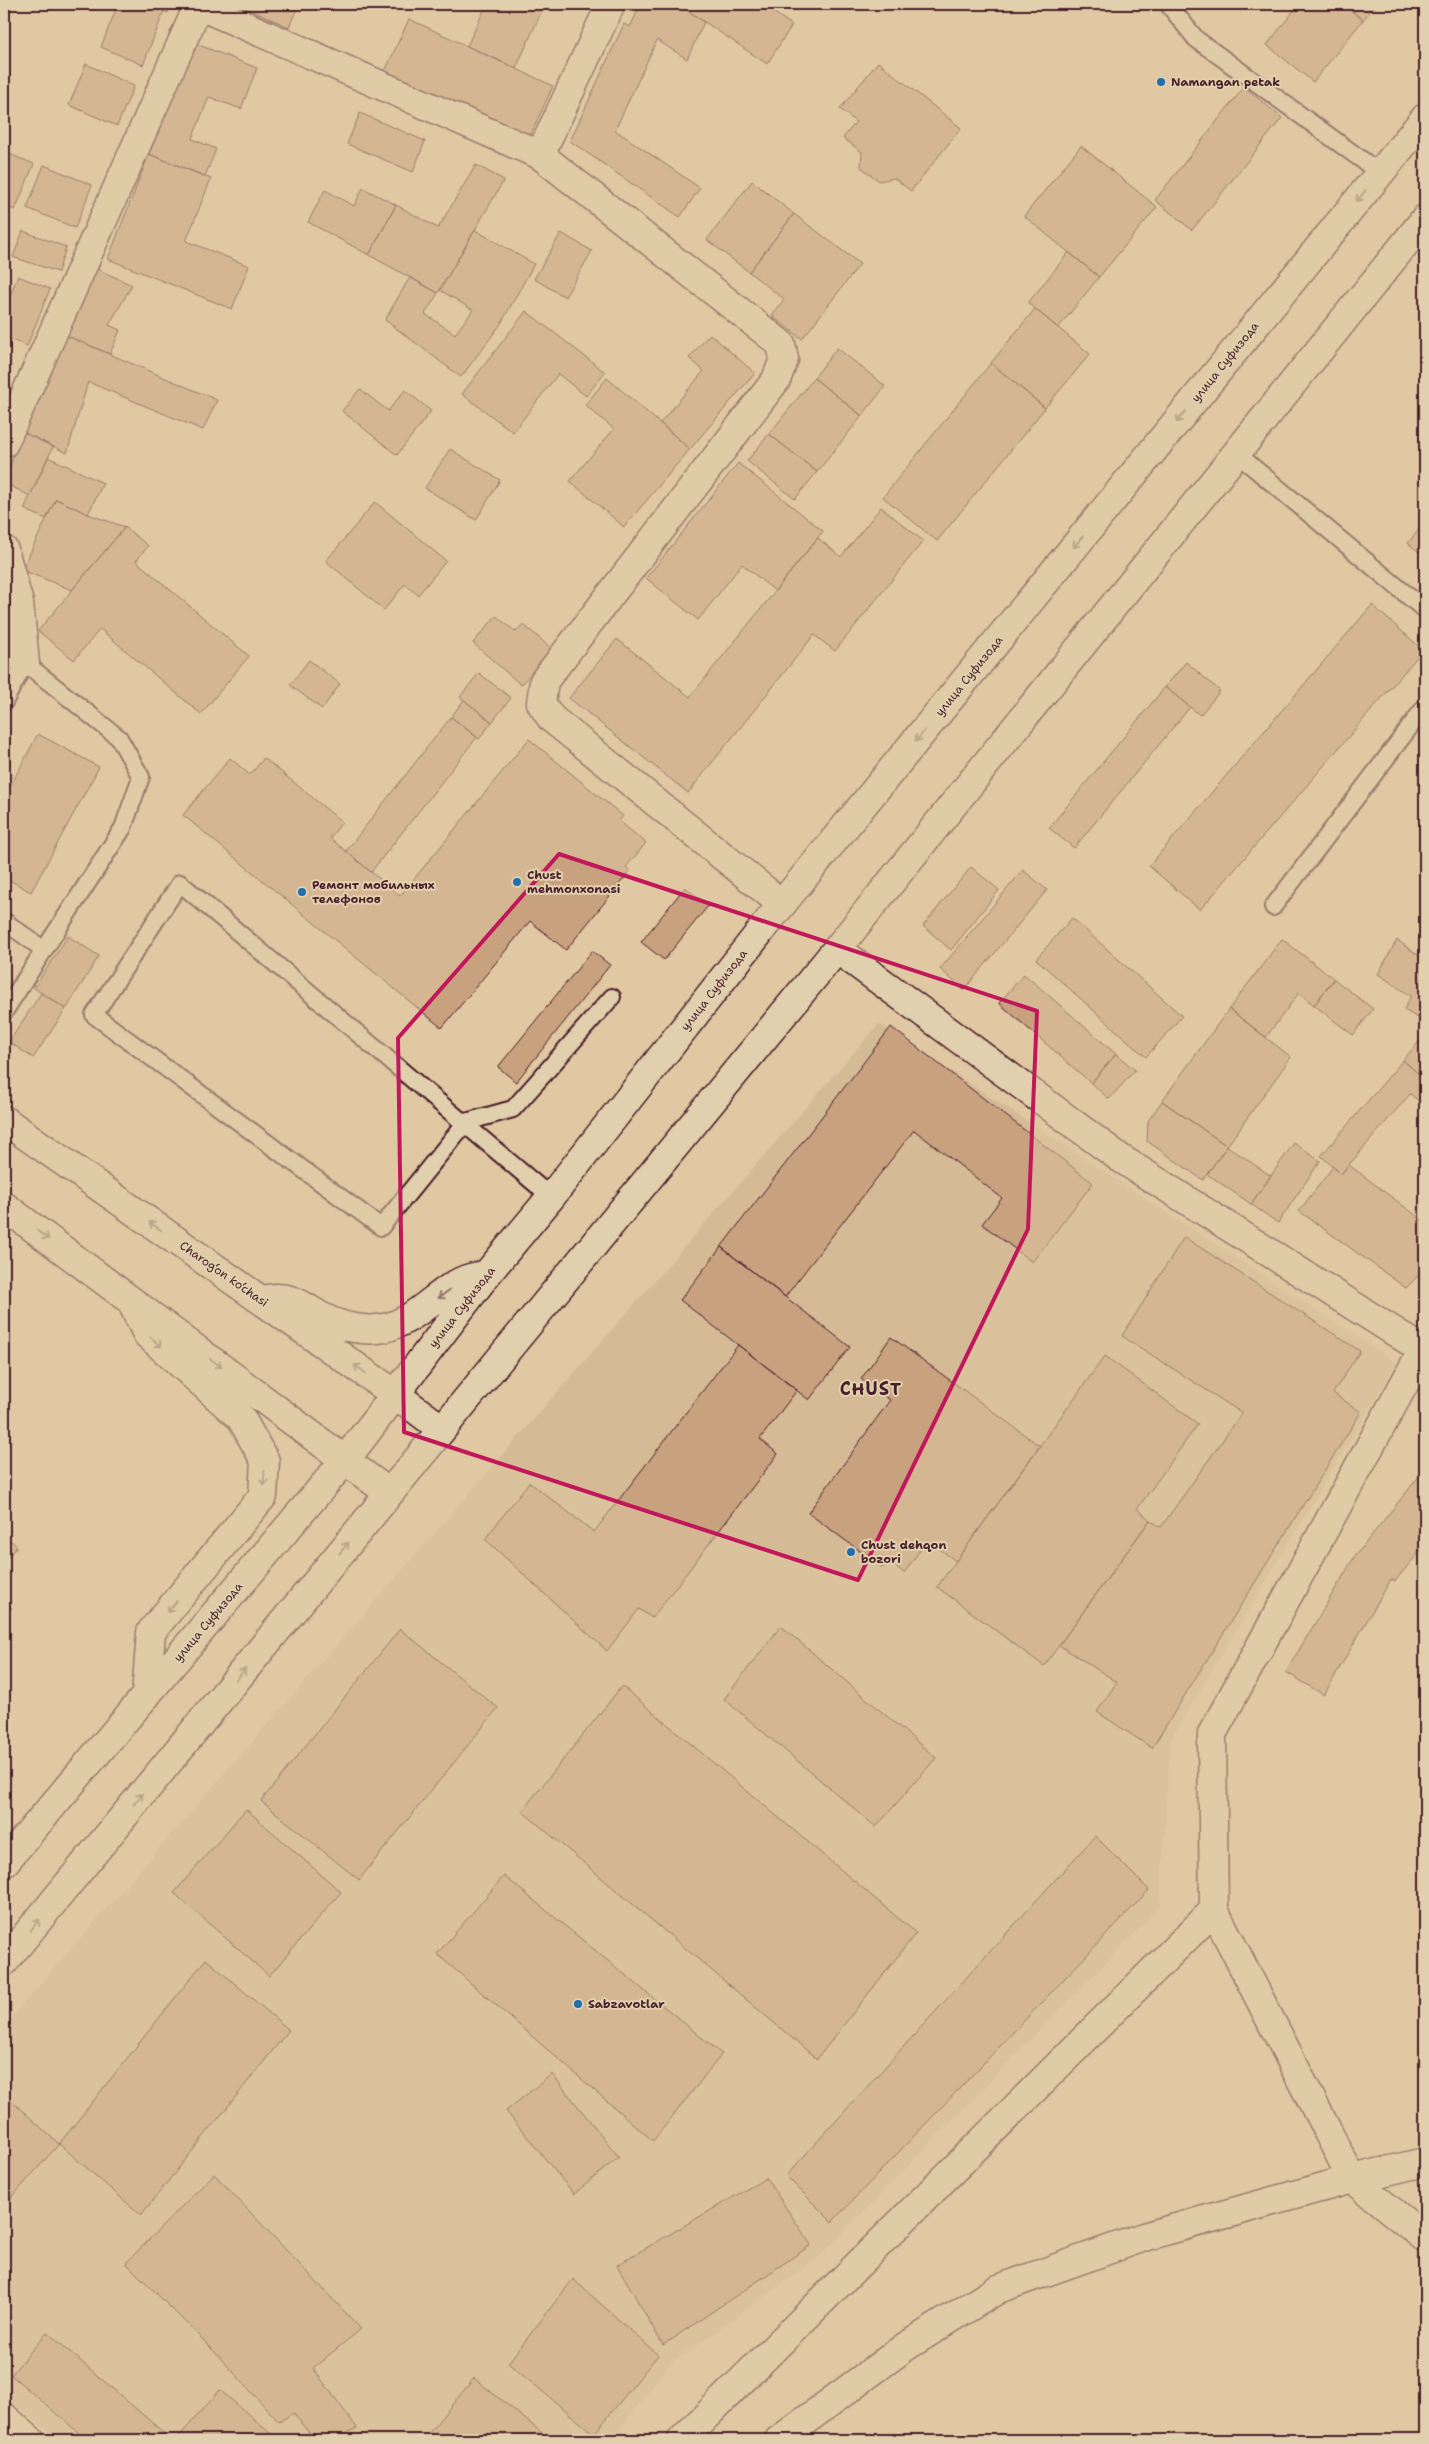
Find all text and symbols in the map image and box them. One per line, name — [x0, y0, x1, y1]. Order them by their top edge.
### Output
place label: Namangan petak — [1171, 74, 1280, 90]
marker: Namangan petak — [1155, 76, 1167, 88]
one-way arrow — [1356, 189, 1367, 202]
street label: улица Суфизода — [1188, 318, 1263, 406]
one-way arrow — [1175, 410, 1186, 423]
one-way arrow — [1072, 536, 1083, 549]
street label: улица Суфизода — [932, 632, 1007, 720]
one-way arrow — [914, 729, 925, 742]
place label: Chust mehmonxonasi — [527, 867, 621, 897]
marker: Chust mehmonxonasi — [511, 876, 523, 888]
place label: Ремонт мобильных телефонов — [312, 877, 435, 907]
marker: Ремонт мобильных телефонов — [296, 886, 308, 898]
street label: улица Суфизода — [677, 946, 751, 1034]
one-way arrow — [149, 1221, 163, 1231]
one-way arrow — [36, 1230, 50, 1240]
street label: Charog‘on ko‘chasi — [177, 1237, 271, 1311]
street label: улица Суфизода — [425, 1263, 499, 1351]
one-way arrow — [437, 1289, 451, 1299]
one-way arrow — [149, 1336, 162, 1348]
one-way arrow — [209, 1358, 223, 1368]
one-way arrow — [353, 1364, 367, 1374]
district label: CHUST — [840, 1377, 902, 1401]
one-way arrow — [260, 1469, 269, 1485]
place label: Chust dehqon bozori — [861, 1537, 946, 1567]
one-way arrow — [339, 1542, 350, 1555]
marker: Chust dehqon bozori — [845, 1546, 857, 1558]
street label: улица Суфизода — [170, 1578, 246, 1665]
one-way arrow — [166, 1601, 177, 1614]
one-way arrow — [236, 1667, 247, 1680]
one-way arrow — [132, 1793, 143, 1806]
one-way arrow — [29, 1918, 40, 1931]
place label: Sabzavotlar — [588, 1996, 665, 2012]
marker: Sabzavotlar — [572, 1998, 584, 2010]

